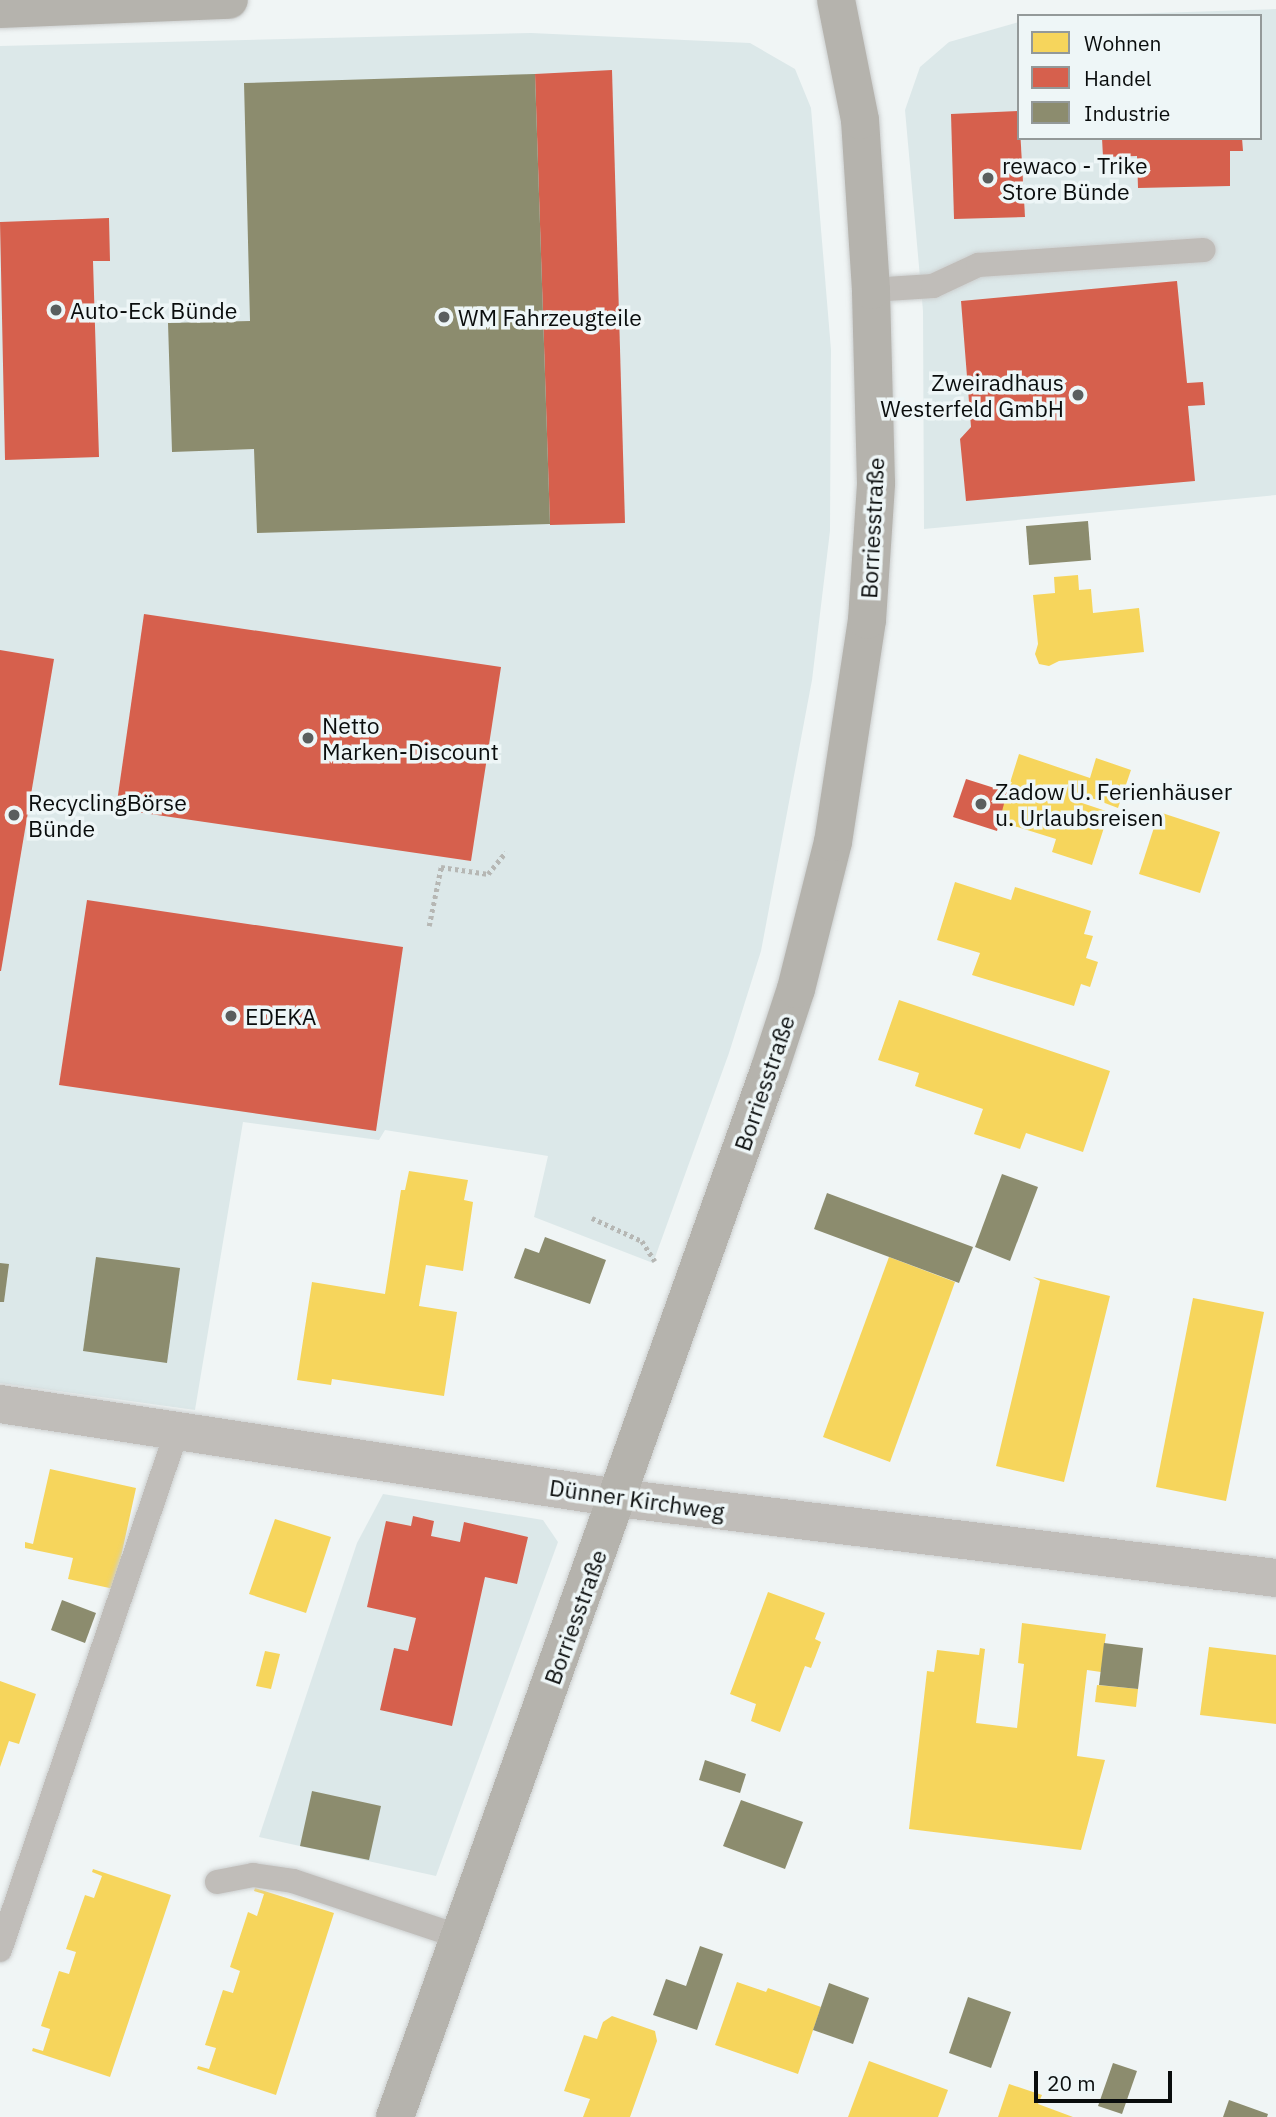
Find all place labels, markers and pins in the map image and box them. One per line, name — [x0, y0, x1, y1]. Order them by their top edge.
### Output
place label: rewaco - Trike Store Bünde — [1002, 151, 1148, 205]
marker: rewaco - Trike Store Bünde — [980, 170, 996, 186]
place label: Auto-Eck Bünde — [70, 296, 237, 324]
marker: Auto-Eck Bünde — [48, 302, 64, 318]
place label: WM Fahrzeugteile — [458, 303, 642, 331]
marker: WM Fahrzeugteile — [436, 309, 452, 325]
place label: Zweiradhaus Westerfeld GmbH — [880, 368, 1064, 422]
marker: Zweiradhaus Westerfeld GmbH — [1070, 387, 1086, 403]
place label: Netto Marken-Discount — [322, 711, 499, 765]
marker: Netto Marken-Discount — [300, 730, 316, 746]
place label: Zadow U. Ferienhäuser u. Urlaubsreisen — [995, 777, 1232, 831]
place label: RecyclingBörse Bünde — [28, 788, 187, 842]
marker: Zadow U. Ferienhäuser u. Urlaubsreisen — [973, 796, 989, 812]
marker: RecyclingBörse Bünde — [6, 807, 22, 823]
place label: EDEKA — [245, 1002, 317, 1030]
marker: EDEKA — [223, 1008, 239, 1024]

